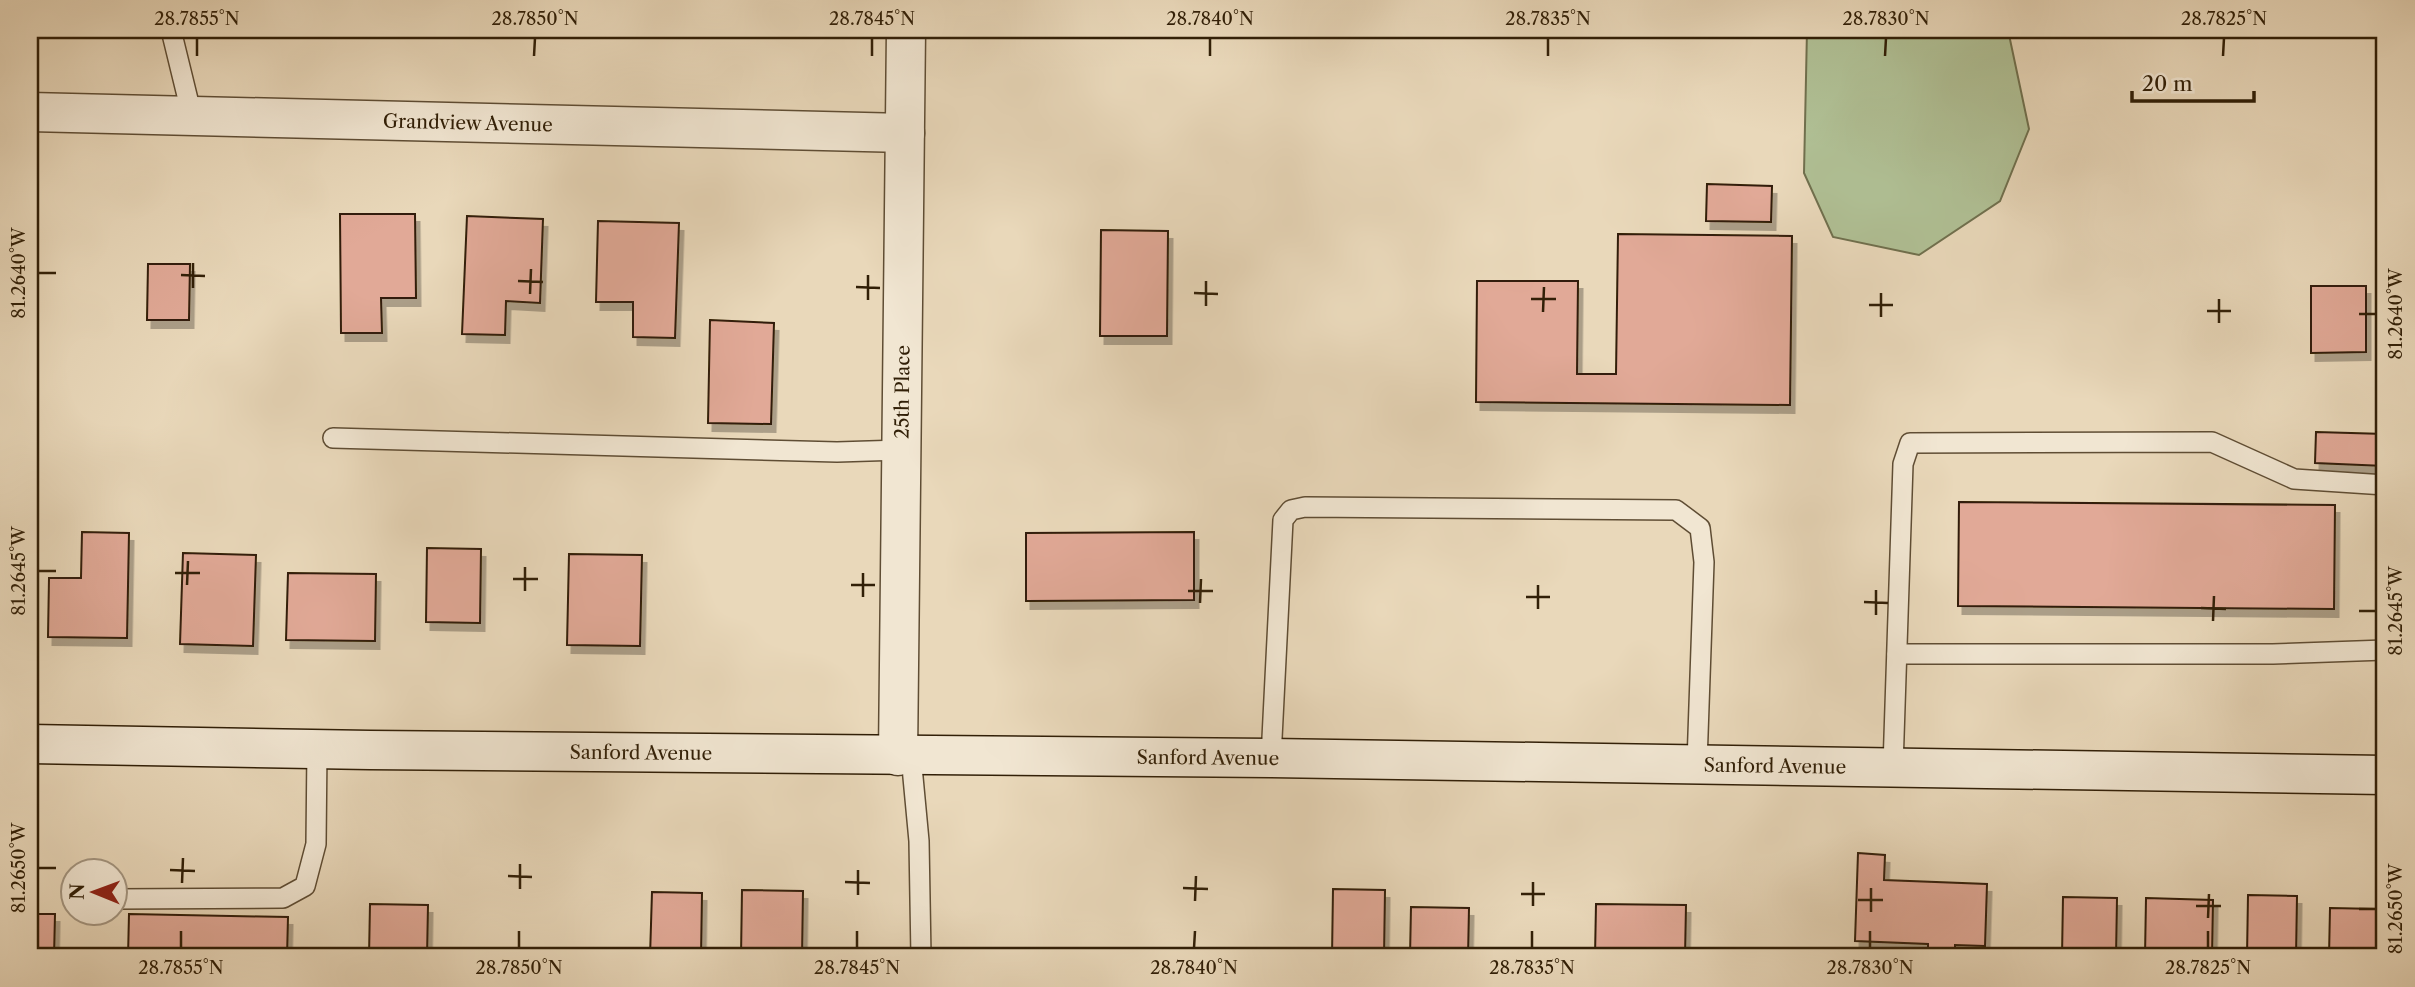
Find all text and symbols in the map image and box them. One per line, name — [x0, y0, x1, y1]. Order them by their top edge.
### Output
text: 28.7855°N — [154, 8, 240, 30]
text: 28.7850°N — [491, 8, 579, 30]
text: 28.7845°N — [829, 8, 915, 30]
text: 28.7840°N — [1166, 8, 1254, 30]
text: 28.7835°N — [1505, 8, 1591, 30]
text: 28.7830°N — [1842, 8, 1930, 30]
text: 28.7825°N — [2181, 8, 2267, 30]
scale bar — [2132, 60, 2254, 104]
text: 20 m — [2142, 71, 2193, 96]
street label: Grandview Avenue — [383, 109, 553, 136]
text: 81.2640°W — [8, 226, 30, 319]
text: 81.2640°W — [2385, 267, 2407, 360]
street label: 25th Place — [890, 345, 914, 439]
text: 81.2645°W — [8, 525, 30, 616]
text: 81.2645°W — [2385, 565, 2407, 656]
street label: Sanford Avenue — [570, 740, 712, 765]
street label: Sanford Avenue — [1136, 745, 1279, 770]
street label: Sanford Avenue — [1703, 753, 1846, 778]
text: 81.2650°W — [8, 821, 30, 913]
north arrow — [60, 858, 130, 928]
text: 81.2650°W — [2385, 862, 2407, 954]
text: N — [66, 883, 89, 900]
text: 28.7855°N — [138, 957, 224, 979]
text: 28.7850°N — [475, 957, 563, 979]
text: 28.7845°N — [814, 957, 900, 979]
text: 28.7840°N — [1150, 957, 1238, 979]
text: 28.7835°N — [1489, 957, 1575, 979]
text: 28.7830°N — [1826, 957, 1914, 979]
text: 28.7825°N — [2165, 957, 2251, 979]

